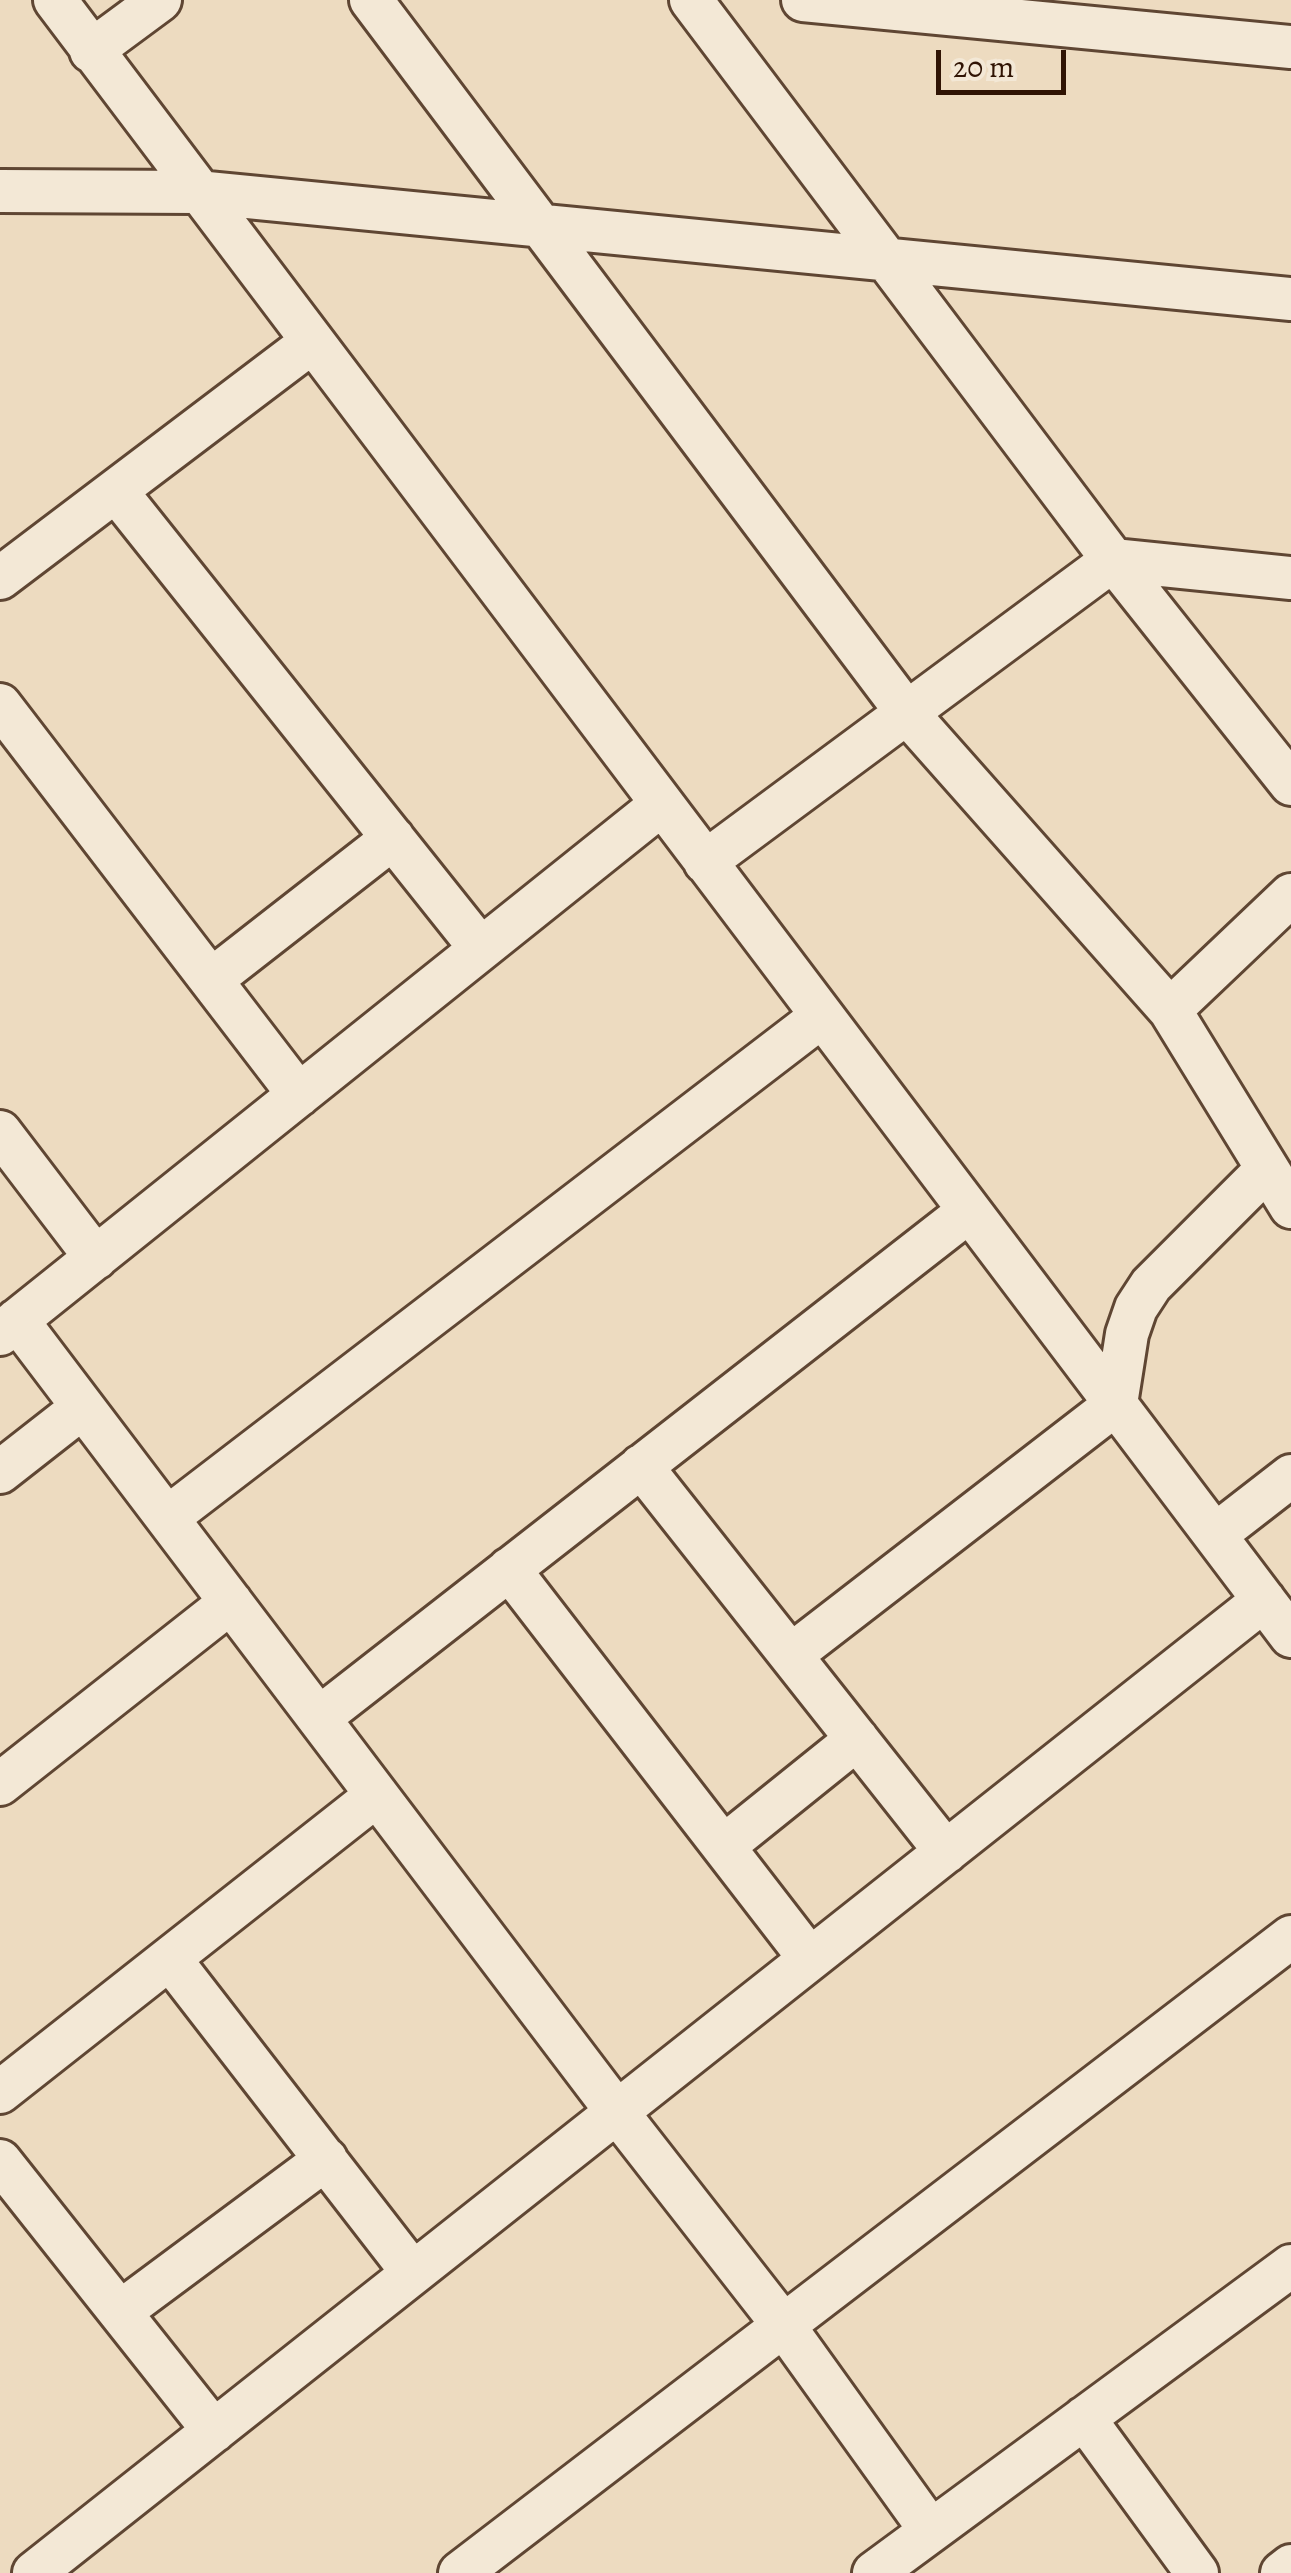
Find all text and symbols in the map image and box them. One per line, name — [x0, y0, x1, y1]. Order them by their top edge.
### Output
scale bar — [941, 30, 1071, 92]
text: 20 m — [953, 47, 1014, 87]

